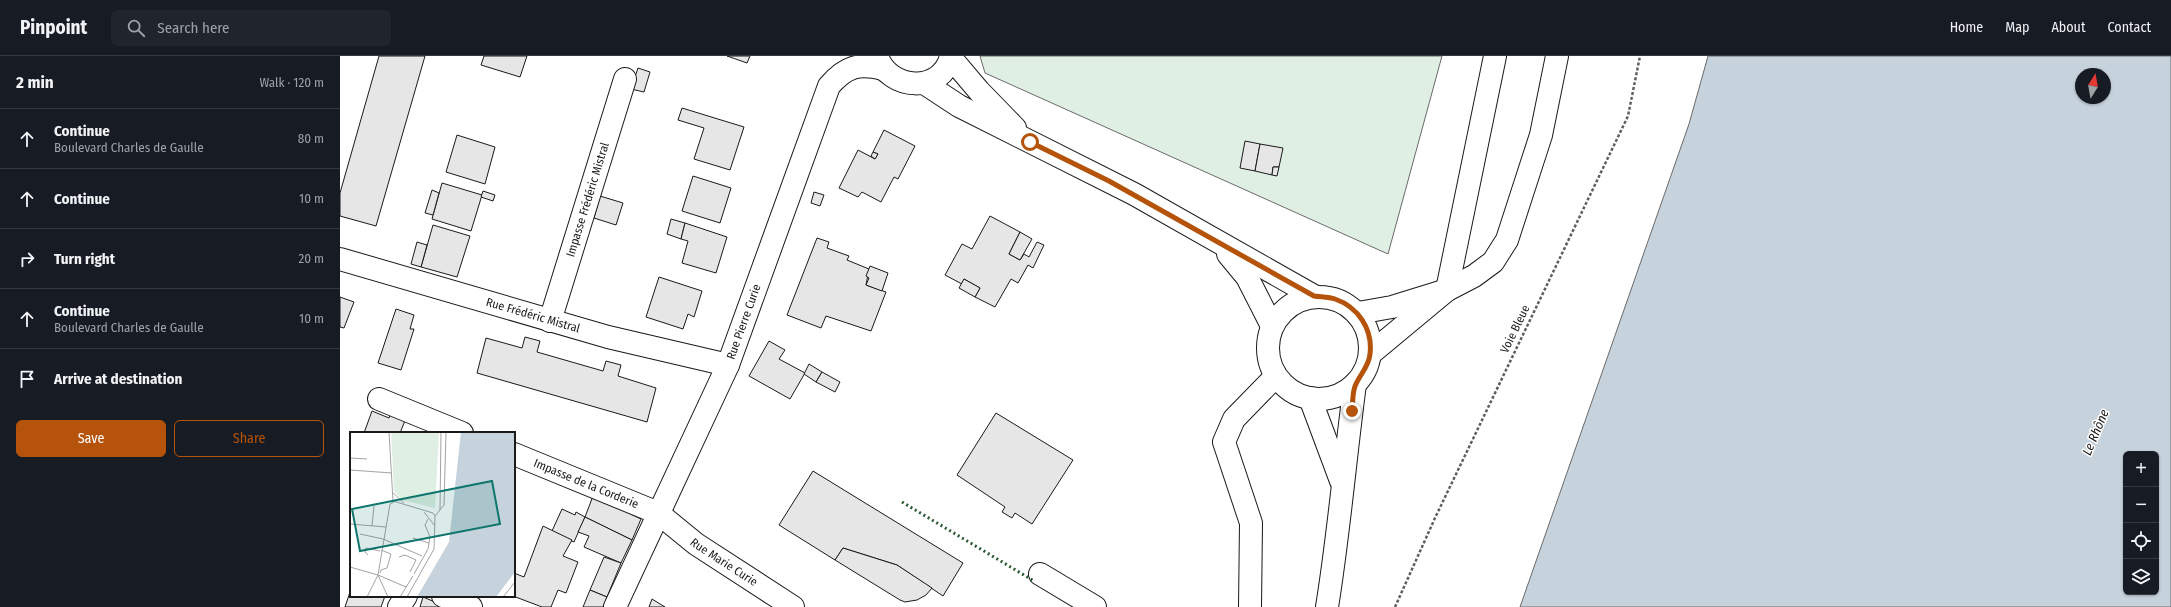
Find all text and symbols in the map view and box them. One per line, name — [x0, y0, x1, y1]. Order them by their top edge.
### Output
search box — [111, 10, 391, 46]
text: Pinpoint — [20, 16, 87, 39]
icon: search — [125, 17, 147, 39]
text: Search here — [157, 19, 230, 37]
text: Home — [1950, 19, 1983, 36]
text: Map — [2005, 19, 2029, 36]
text: About — [2051, 19, 2086, 36]
text: Contact — [2108, 19, 2151, 36]
north arrow — [2075, 68, 2111, 104]
text: 2 min — [16, 72, 54, 93]
text: Walk · 120 m — [259, 75, 324, 90]
text: Continue — [54, 122, 110, 140]
icon: ahead — [16, 128, 38, 150]
text: 80 m — [298, 131, 324, 146]
route start — [1021, 133, 1039, 151]
text: Boulevard Charles de Gaulle — [54, 140, 204, 155]
street label: Impasse Frédéric Mistral — [563, 141, 612, 259]
icon: ahead — [16, 188, 38, 210]
text: Continue — [54, 190, 110, 208]
text: 10 m — [299, 191, 324, 206]
icon: right — [16, 248, 38, 270]
text: Turn right — [54, 250, 115, 268]
text: 20 m — [298, 251, 324, 266]
street label: Rue Pierre Curie — [724, 282, 764, 361]
street label: Rue Frédéric Mistral — [484, 295, 582, 335]
text: Continue — [54, 302, 110, 320]
street label: Voie Bleue — [1497, 303, 1533, 355]
icon: ahead — [16, 308, 38, 330]
text: 10 m — [299, 311, 324, 326]
text: Boulevard Charles de Gaulle — [54, 320, 204, 335]
icon: arrive — [16, 368, 38, 390]
text: Arrive at destination — [54, 370, 182, 388]
route end — [1343, 402, 1361, 420]
water label: Le Rhône — [2079, 407, 2112, 457]
button: Save — [16, 420, 166, 457]
button: Share — [174, 420, 324, 457]
inset map — [350, 432, 515, 597]
map controls — [2123, 451, 2159, 595]
button: + — [2123, 451, 2159, 487]
street label: Impasse de la Corderie — [532, 456, 641, 511]
button: − — [2123, 487, 2159, 523]
button: locate — [2123, 523, 2159, 559]
street label: Rue Marie Curie — [687, 535, 760, 589]
button: layers — [2123, 559, 2159, 595]

